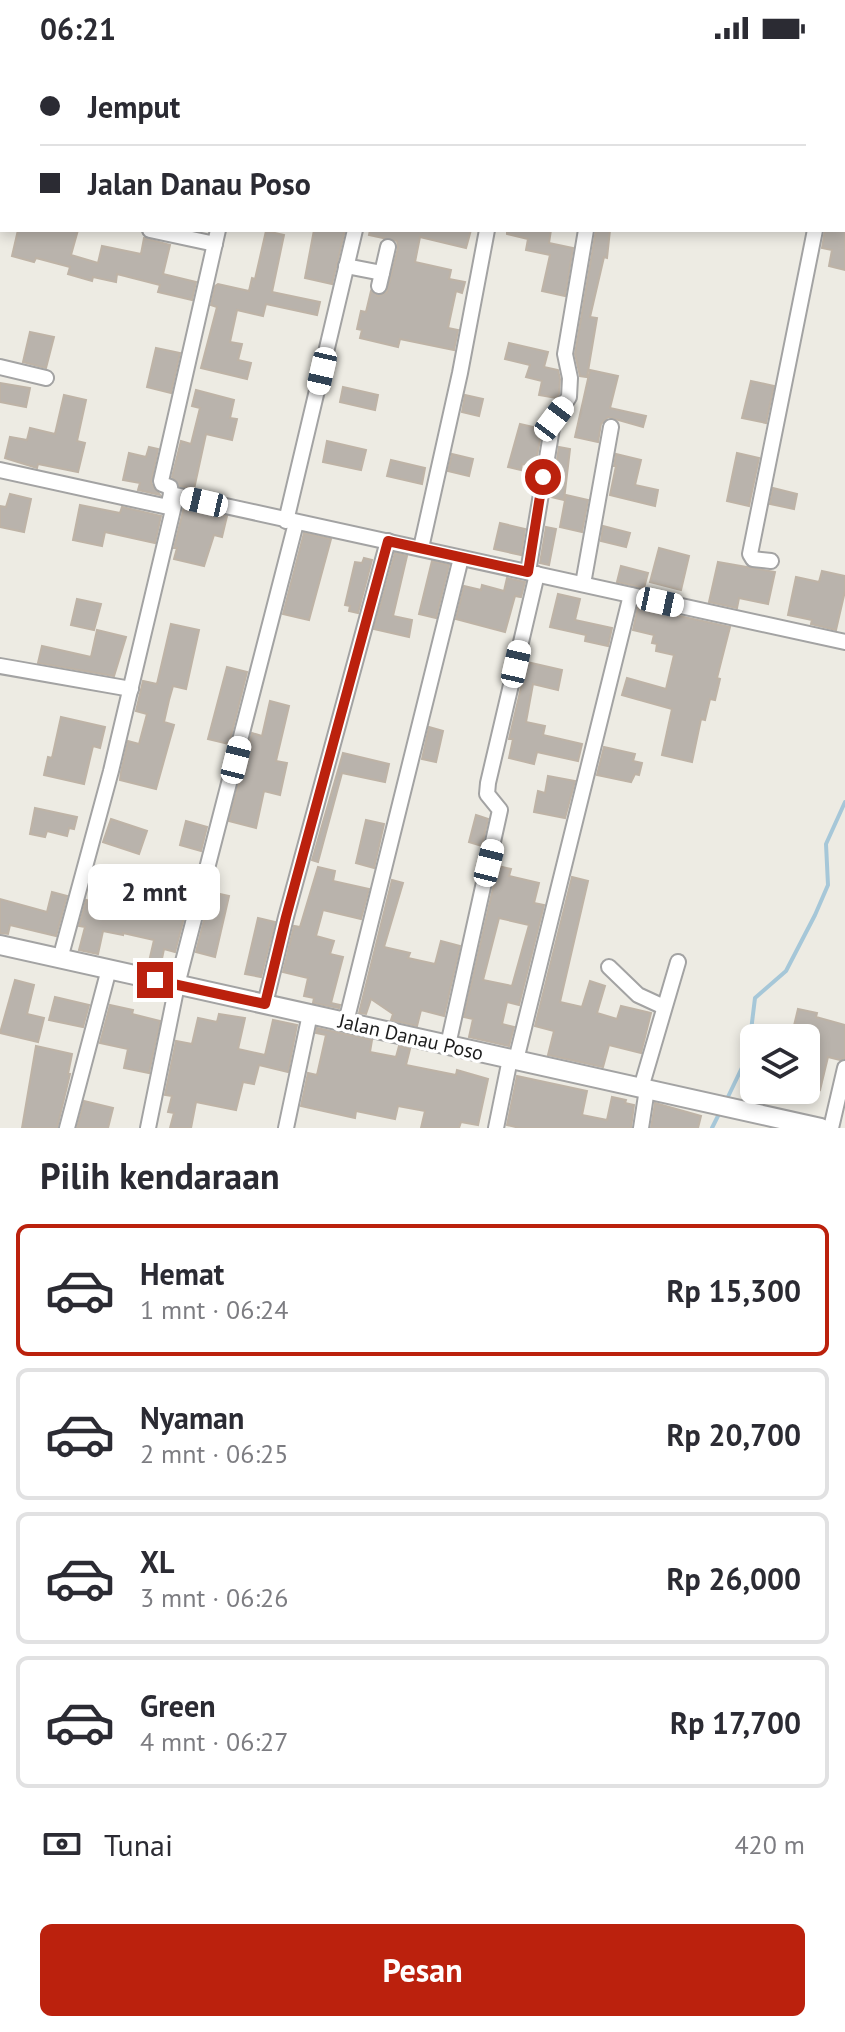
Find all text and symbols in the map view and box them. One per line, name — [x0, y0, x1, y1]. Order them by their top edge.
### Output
text: 06:21 — [40, 9, 116, 48]
text: Jemput — [88, 87, 180, 126]
text: Jalan Danau Poso — [88, 164, 311, 203]
car — [305, 345, 339, 397]
car — [530, 393, 578, 445]
route start — [525, 459, 561, 495]
car — [178, 485, 230, 519]
car — [634, 585, 686, 619]
car — [499, 638, 533, 690]
car — [219, 734, 253, 786]
car — [472, 837, 506, 889]
callout: 2 mnt — [89, 864, 221, 920]
text: 2 mnt — [121, 875, 187, 908]
route end — [137, 962, 173, 998]
street label: Jalan Danau Poso — [335, 1007, 486, 1066]
map controls — [740, 1024, 820, 1104]
button: layers — [740, 1024, 820, 1104]
text: Pilih kendaraan — [40, 1152, 280, 1199]
icon: car — [44, 1254, 116, 1326]
text: Hemat — [140, 1254, 224, 1293]
text: Rp 15,300 — [667, 1271, 801, 1310]
text: 1 mnt · 06:24 — [140, 1293, 288, 1326]
icon: car — [44, 1398, 116, 1470]
text: Nyaman — [140, 1398, 244, 1437]
text: Rp 20,700 — [667, 1415, 801, 1454]
text: 2 mnt · 06:25 — [140, 1437, 288, 1470]
icon: car — [44, 1542, 116, 1614]
text: XL — [140, 1542, 174, 1581]
text: Rp 26,000 — [667, 1559, 801, 1598]
text: 3 mnt · 06:26 — [140, 1581, 288, 1614]
icon: car — [44, 1686, 116, 1758]
text: Green — [140, 1686, 215, 1725]
text: Rp 17,700 — [670, 1703, 801, 1742]
text: 4 mnt · 06:27 — [140, 1725, 288, 1758]
icon: cash — [40, 1822, 84, 1866]
text: Tunai — [104, 1825, 173, 1864]
text: 420 m — [734, 1828, 805, 1861]
button: Pesan — [40, 1924, 805, 2016]

